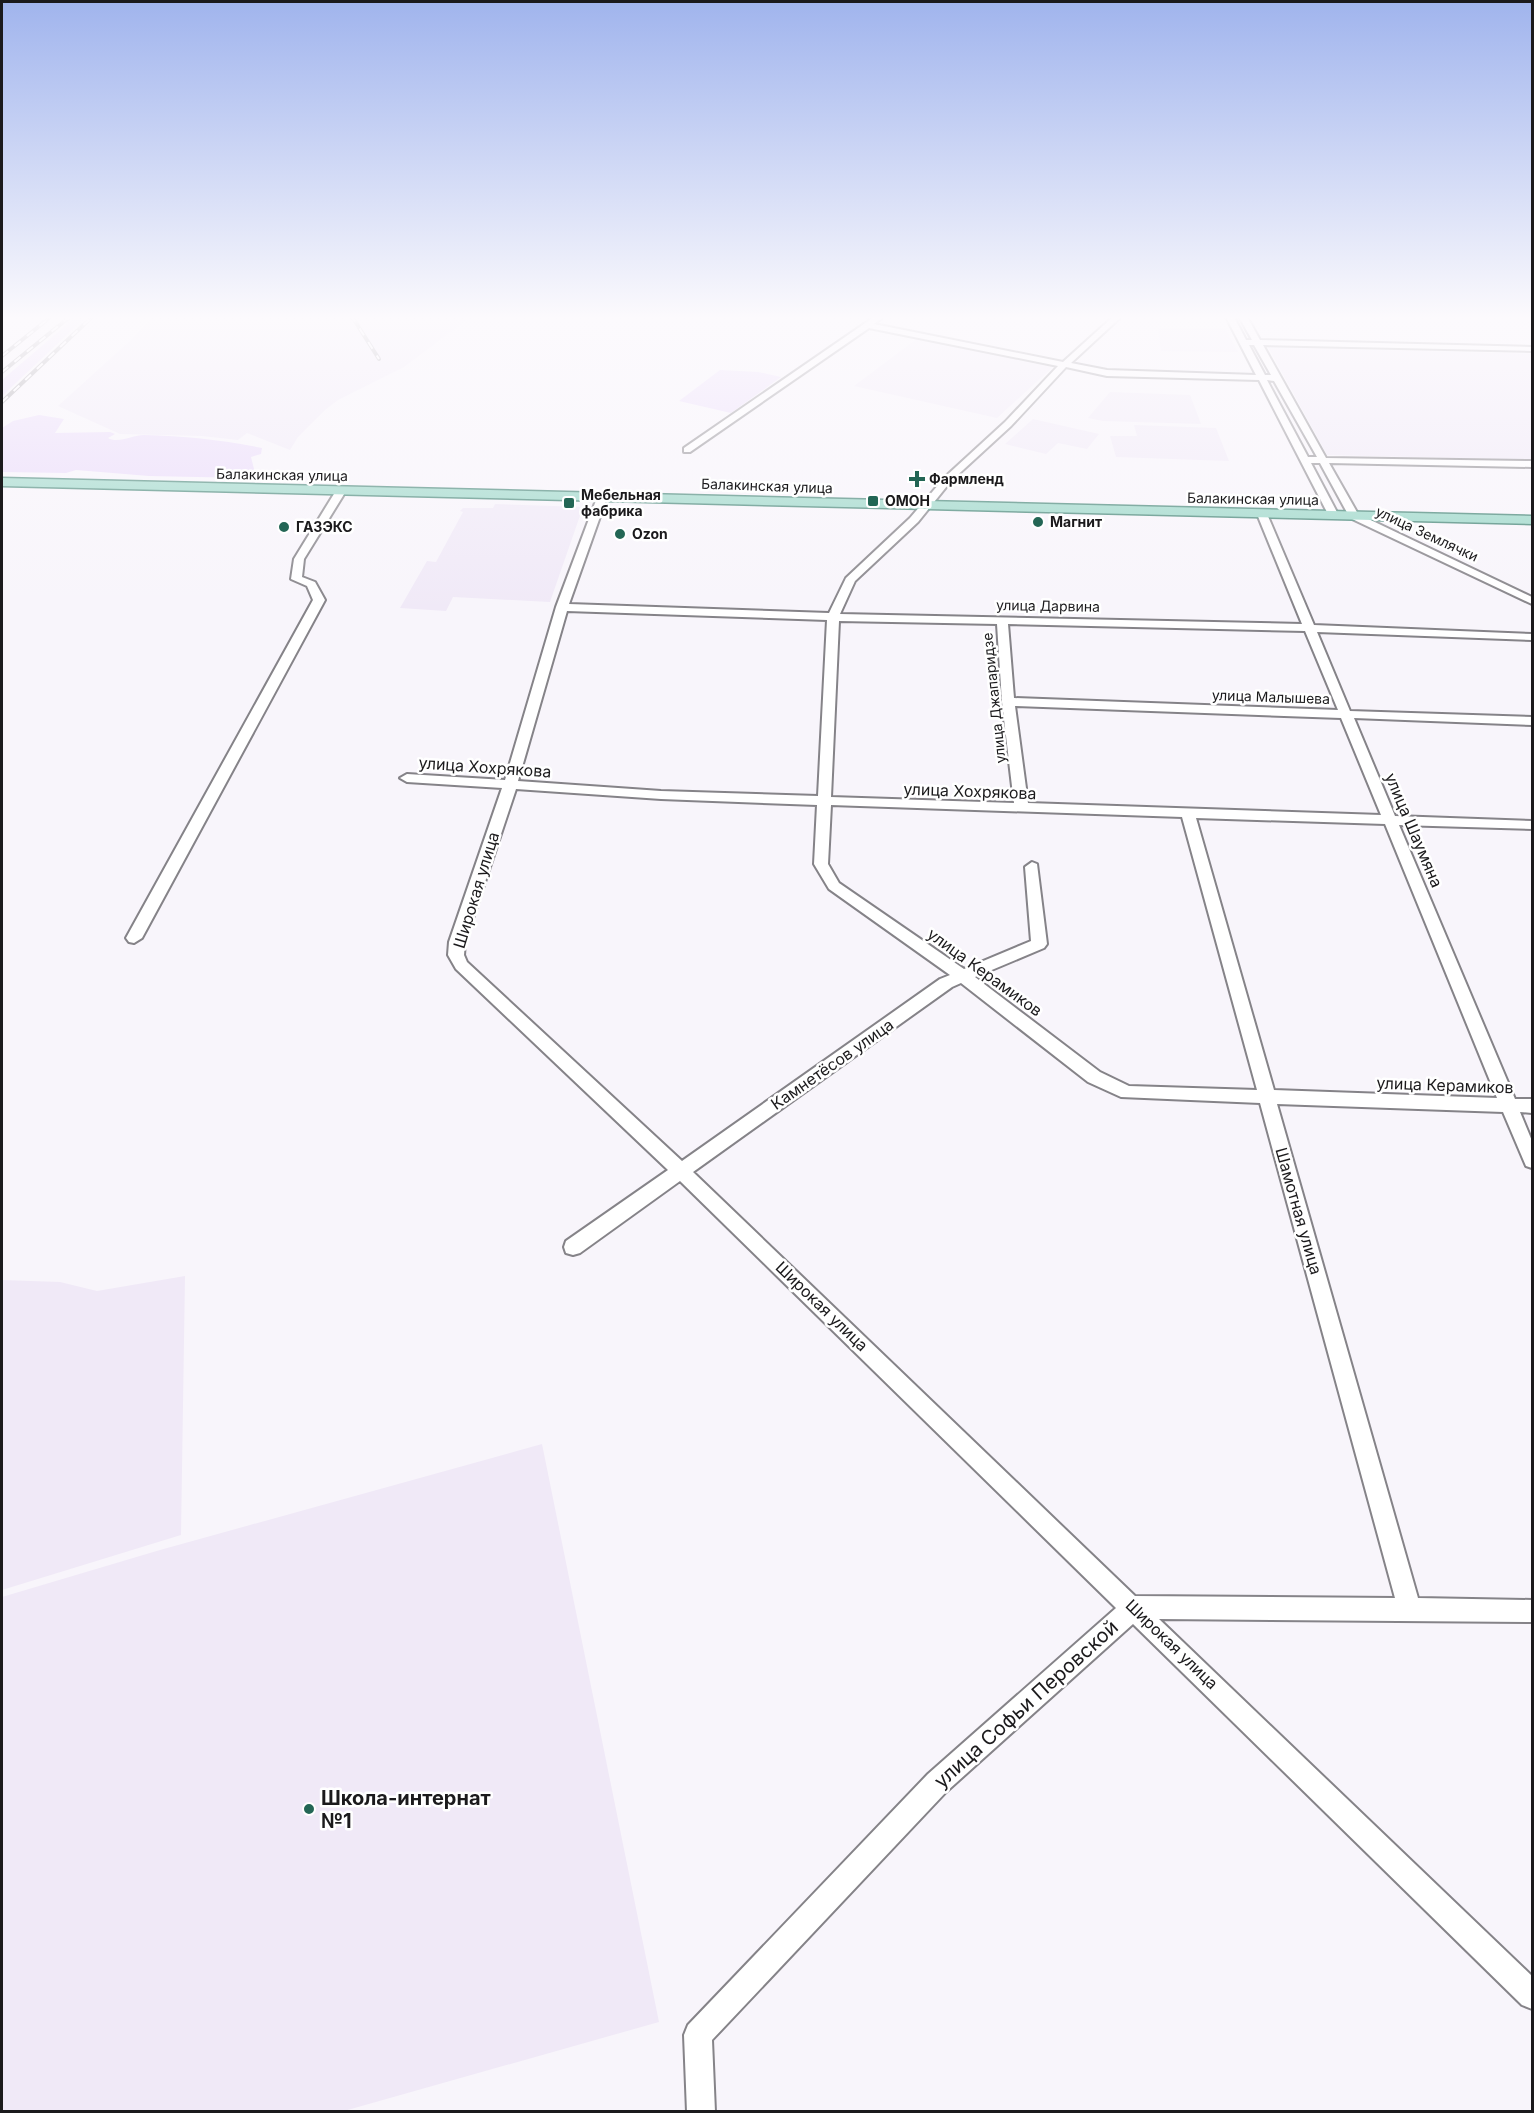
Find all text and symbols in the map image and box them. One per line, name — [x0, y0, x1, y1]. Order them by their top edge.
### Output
street label: Балакинская улица — [216, 465, 348, 484]
place label: Фармленд — [929, 470, 1004, 487]
marker: Фармленд — [910, 472, 924, 486]
street label: Балакинская улица — [701, 475, 833, 496]
place label: Мебельная фабрика — [581, 486, 661, 519]
street label: Балакинская улица — [1187, 489, 1319, 508]
place label: ОМОН — [885, 492, 930, 509]
marker: ОМОН — [866, 494, 880, 508]
marker: Мебельная фабрика — [562, 496, 576, 510]
street label: улица Землячки — [1373, 502, 1481, 565]
place label: Магнит — [1050, 513, 1102, 530]
marker: Магнит — [1031, 515, 1045, 529]
place label: ГАЗЭКС — [296, 518, 353, 535]
marker: ГАЗЭКС — [277, 520, 291, 534]
place label: Ozon — [632, 525, 668, 542]
marker: Ozon — [613, 527, 627, 541]
street label: улица Дарвина — [996, 596, 1100, 615]
street label: улица Джапаридзе — [978, 632, 1009, 764]
street label: улица Малышева — [1212, 686, 1330, 707]
street label: улица Хохрякова — [418, 752, 552, 782]
street label: улица Шаумяна — [1381, 770, 1447, 890]
street label: улица Хохрякова — [903, 779, 1037, 803]
street label: Широкая улица — [449, 829, 503, 951]
street label: улица Керамиков — [924, 924, 1046, 1020]
street label: Камнетёсов улица — [767, 1014, 897, 1114]
street label: улица Керамиков — [1376, 1073, 1514, 1097]
street label: Шамотная улица — [1271, 1145, 1327, 1277]
street label: Широкая улица — [772, 1257, 872, 1355]
street label: Широкая улица — [1122, 1595, 1222, 1693]
street label: улица Софьи Перовской — [929, 1615, 1123, 1793]
place label: Школа-интернат №1 — [321, 1786, 491, 1833]
marker: Школа-интернат №1 — [302, 1802, 316, 1816]

